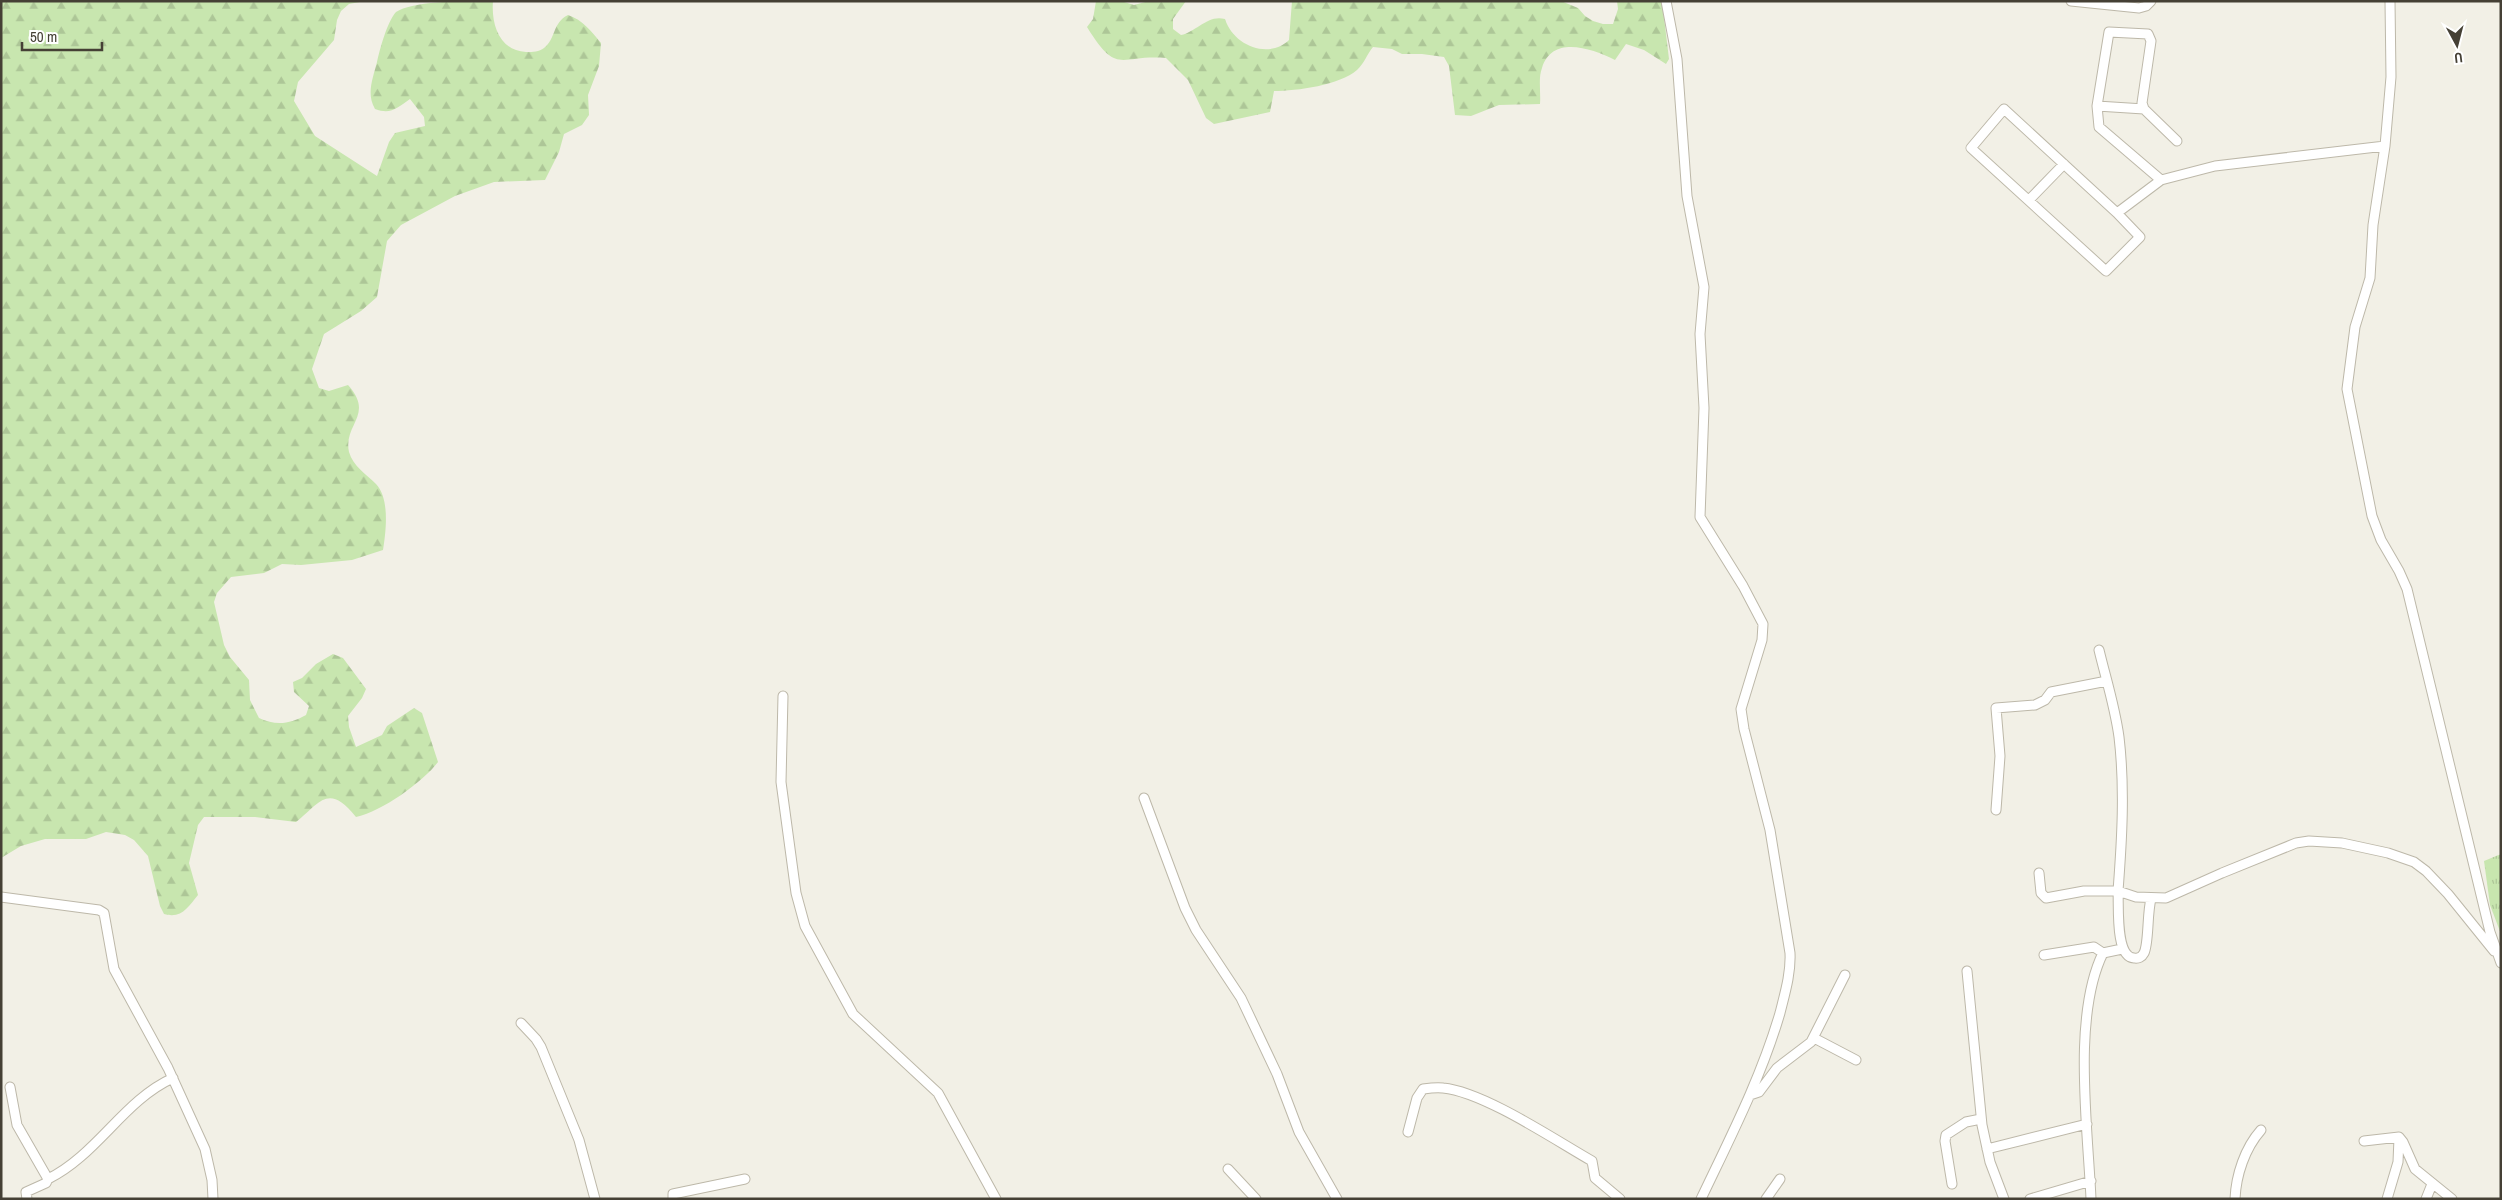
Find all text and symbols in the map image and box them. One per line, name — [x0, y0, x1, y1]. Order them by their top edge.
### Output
scale bar — [22, 20, 102, 52]
north arrow — [2432, 20, 2482, 70]
text: 50 m — [30, 26, 57, 47]
text: U — [2453, 48, 2464, 67]

